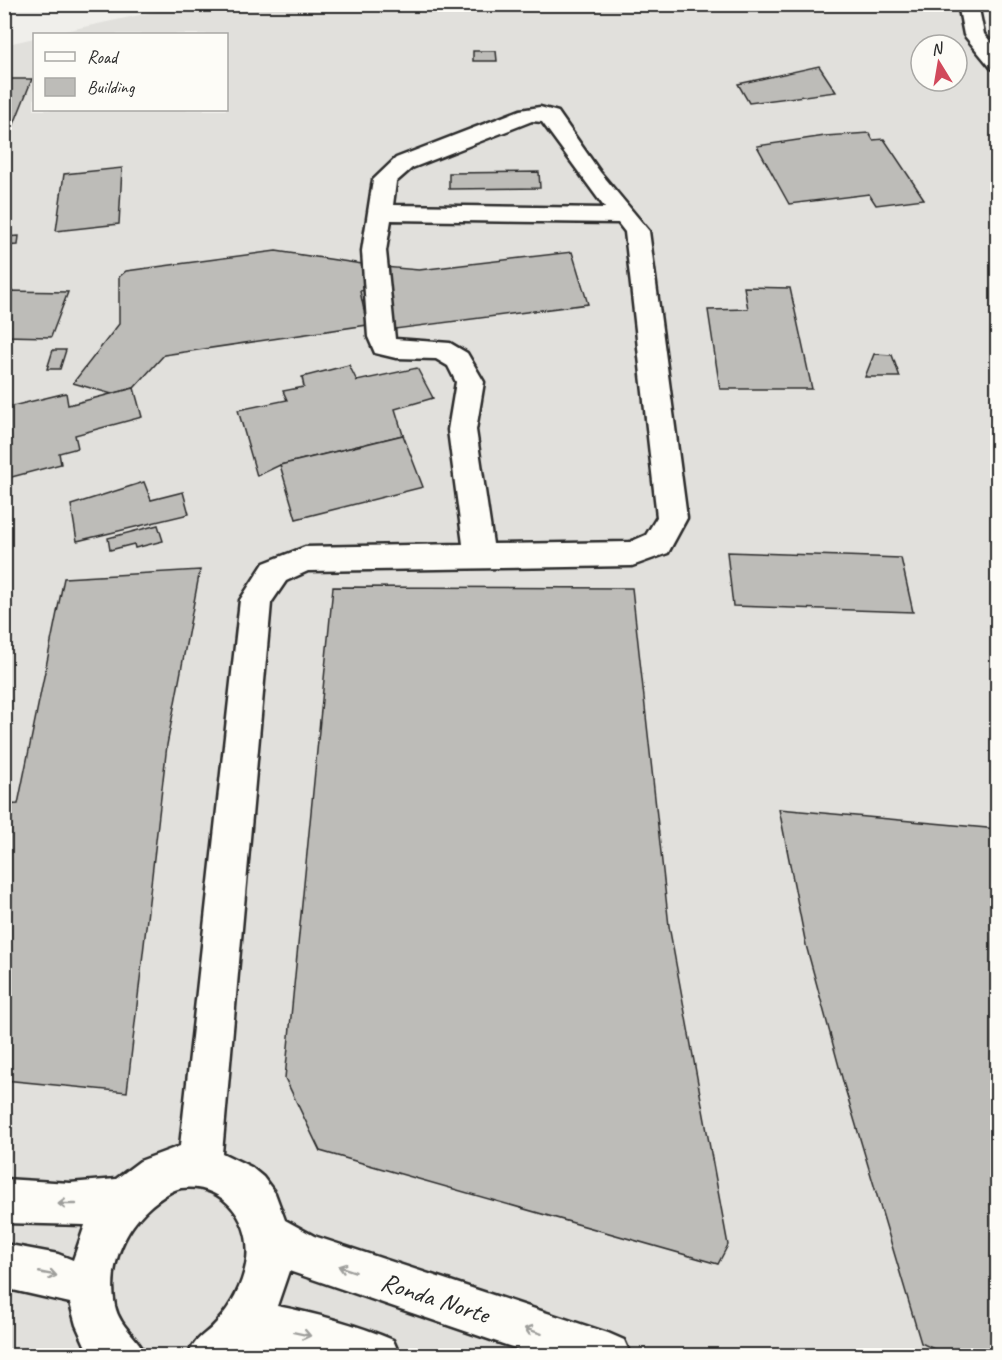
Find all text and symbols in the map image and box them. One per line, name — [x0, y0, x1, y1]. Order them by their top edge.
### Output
legend — [33, 33, 228, 111]
north arrow — [909, 33, 969, 93]
text: N — [930, 38, 946, 60]
text: Road — [87, 46, 120, 68]
text: Building — [87, 76, 136, 98]
one-way arrow — [58, 1198, 78, 1210]
one-way arrow — [338, 1263, 357, 1274]
street label: Ronda Norte — [377, 1265, 496, 1332]
one-way arrow — [38, 1269, 58, 1280]
one-way arrow — [524, 1324, 543, 1335]
one-way arrow — [292, 1329, 312, 1340]

